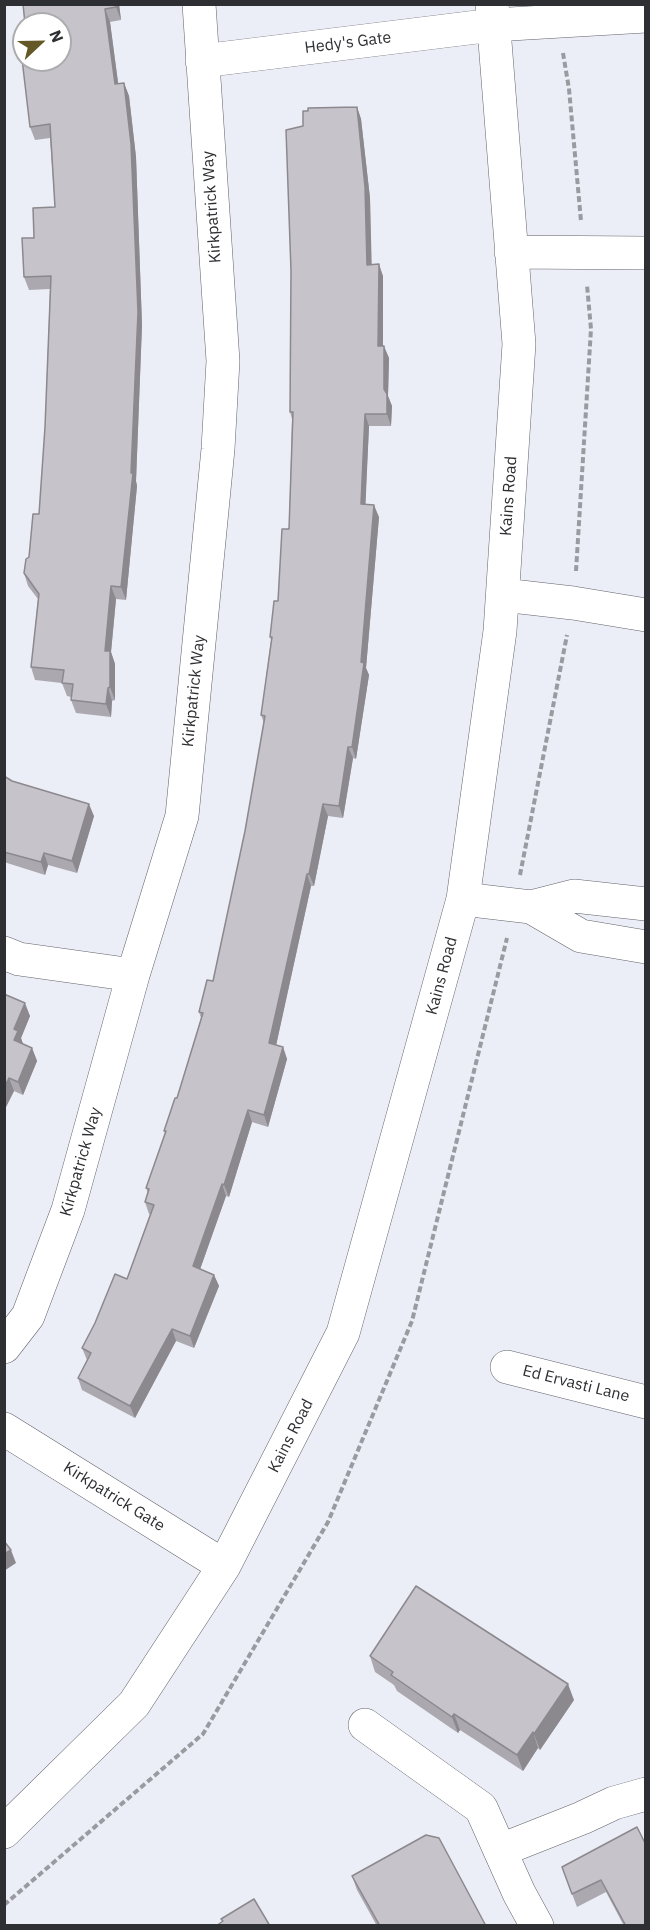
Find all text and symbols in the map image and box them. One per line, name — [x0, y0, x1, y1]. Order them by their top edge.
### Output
north arrow — [12, 12, 72, 72]
text: N — [45, 27, 68, 45]
street label: Hedy's Gate — [304, 28, 392, 58]
street label: Kirkpatrick Way — [198, 150, 226, 264]
street label: Kains Road — [497, 455, 521, 537]
street label: Kirkpatrick Way — [179, 634, 209, 748]
street label: Kains Road — [422, 935, 462, 1017]
street label: Kirkpatrick Way — [56, 1105, 106, 1219]
street label: Ed Ervasti Lane — [521, 1361, 631, 1407]
street label: Kains Road — [264, 1396, 318, 1476]
street label: Kirkpatrick Gate — [60, 1458, 168, 1536]

